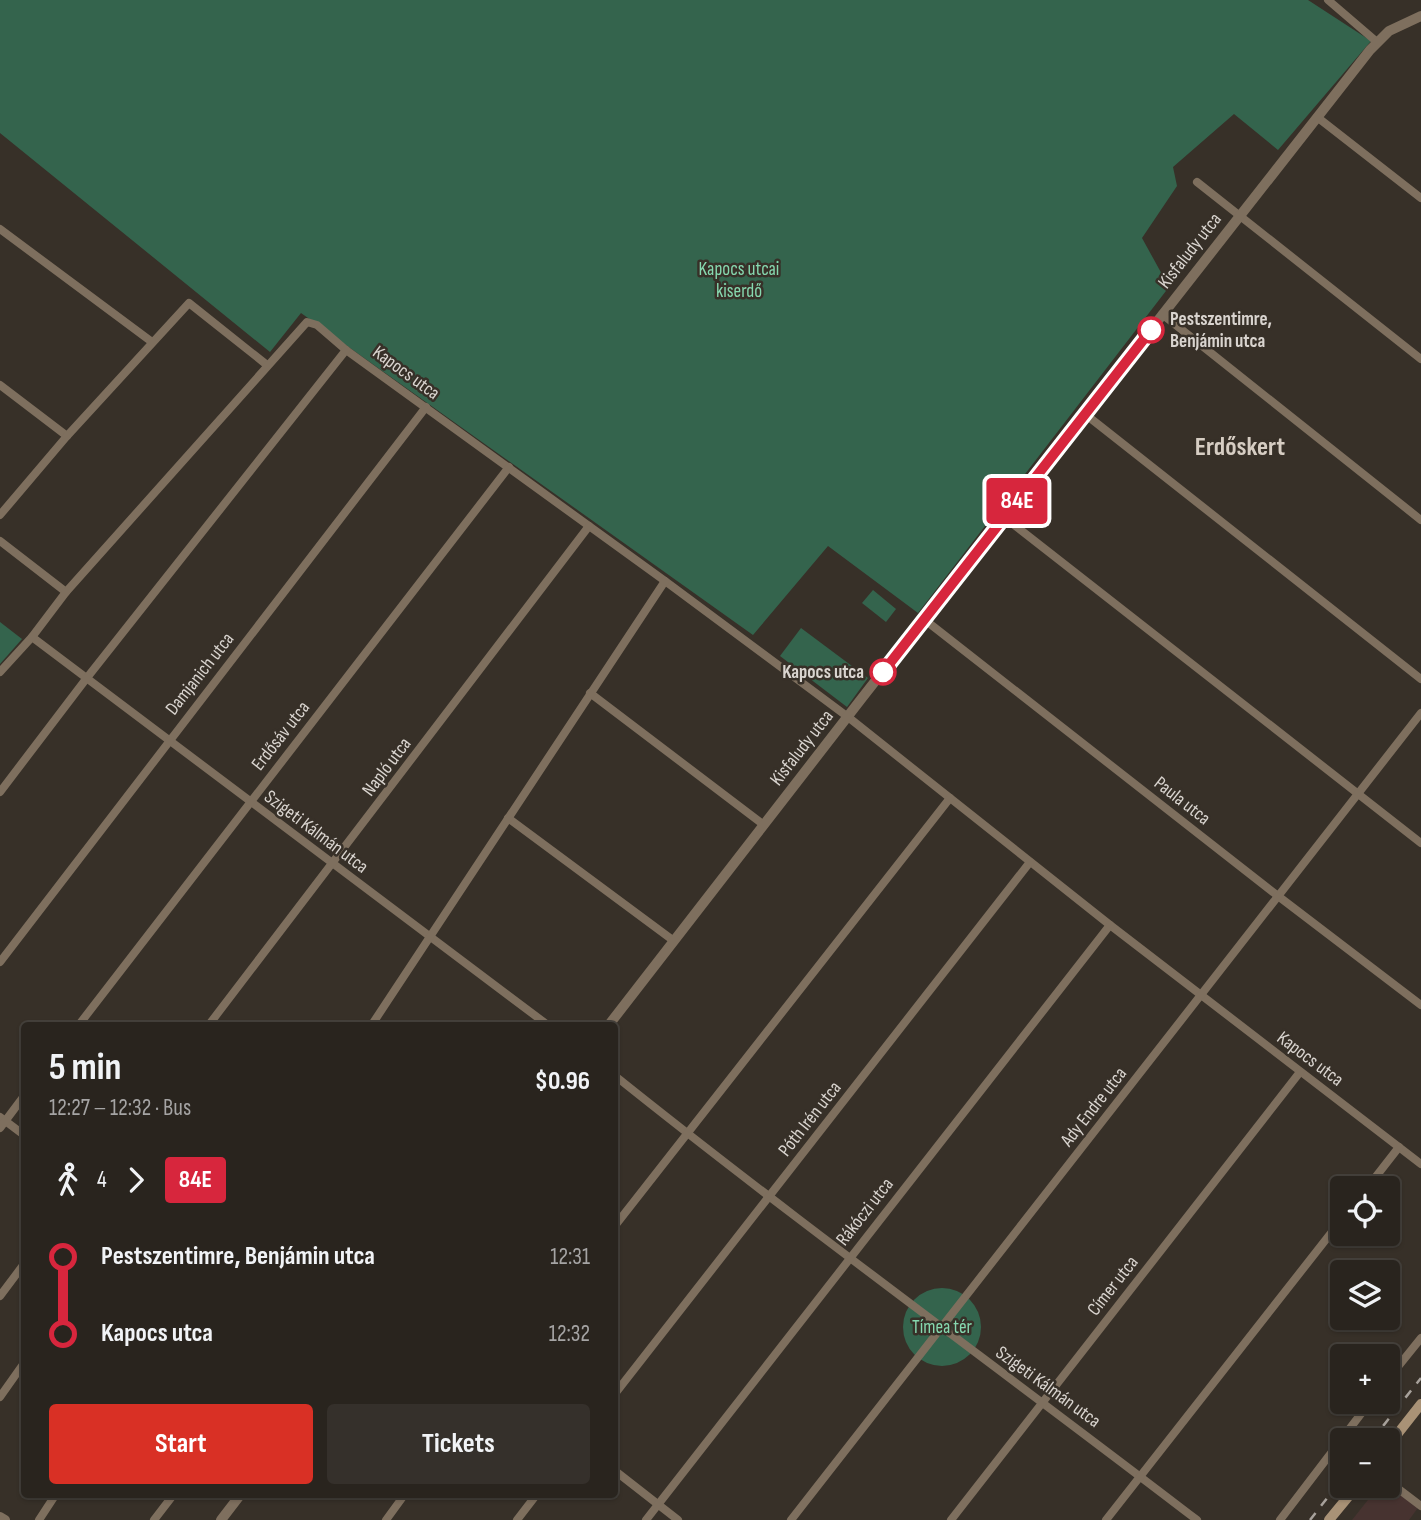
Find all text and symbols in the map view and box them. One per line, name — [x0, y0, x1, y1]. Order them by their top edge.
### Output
street label: Kisfaludy utca — [1153, 209, 1227, 293]
park label: Kapocs utcai kiserdő — [699, 258, 779, 303]
place label: Pestszentimre, Benjámin utca — [1170, 308, 1272, 353]
marker: Pestszentimre, Benjámin utca — [1138, 317, 1164, 343]
street label: Kapocs utca — [368, 341, 444, 405]
district label: Erdőskert — [1195, 432, 1286, 463]
line badge: 84E — [977, 478, 1057, 524]
text: 84E — [1000, 486, 1034, 515]
street label: Damjanich utca — [161, 628, 239, 720]
marker: Kapocs utca — [870, 659, 896, 685]
place label: Kapocs utca — [782, 661, 864, 684]
street label: Erdősáv utca — [247, 697, 315, 775]
street label: Kisfaludy utca — [765, 706, 839, 790]
street label: Napló utca — [357, 733, 417, 801]
street label: Paula utca — [1149, 772, 1215, 830]
street label: Szigeti Kálmán utca — [260, 785, 372, 879]
street label: Kapocs utca — [1272, 1027, 1348, 1091]
text: 5 min — [49, 1045, 121, 1090]
street label: Ady Endre utca — [1055, 1063, 1132, 1152]
text: $0.96 — [535, 1066, 590, 1097]
street label: Póth Irén utca — [774, 1077, 846, 1161]
text: 12:27 – 12:32 · Bus — [49, 1094, 191, 1122]
icon: walk — [49, 1161, 87, 1199]
icon: forward — [117, 1161, 155, 1199]
text: 84E — [179, 1165, 212, 1194]
text: 4 — [97, 1166, 107, 1194]
street label: Rákóczi utca — [831, 1173, 899, 1251]
map controls — [1330, 1176, 1400, 1498]
button: locate — [1330, 1176, 1400, 1246]
text: Pestszentimre, Benjámin utca — [101, 1241, 375, 1272]
text: 12:31 — [550, 1243, 590, 1271]
street label: Címer utca — [1083, 1252, 1143, 1320]
button: layers — [1330, 1260, 1400, 1330]
park label: Tímea tér — [912, 1316, 973, 1339]
text: Kapocs utca — [101, 1318, 213, 1349]
text: 12:32 — [549, 1320, 590, 1348]
street label: Szigeti Kálmán utca — [991, 1341, 1105, 1433]
button: + — [1330, 1344, 1400, 1414]
button: Start — [49, 1404, 313, 1484]
button: Tickets — [327, 1404, 590, 1484]
button: − — [1330, 1428, 1400, 1498]

